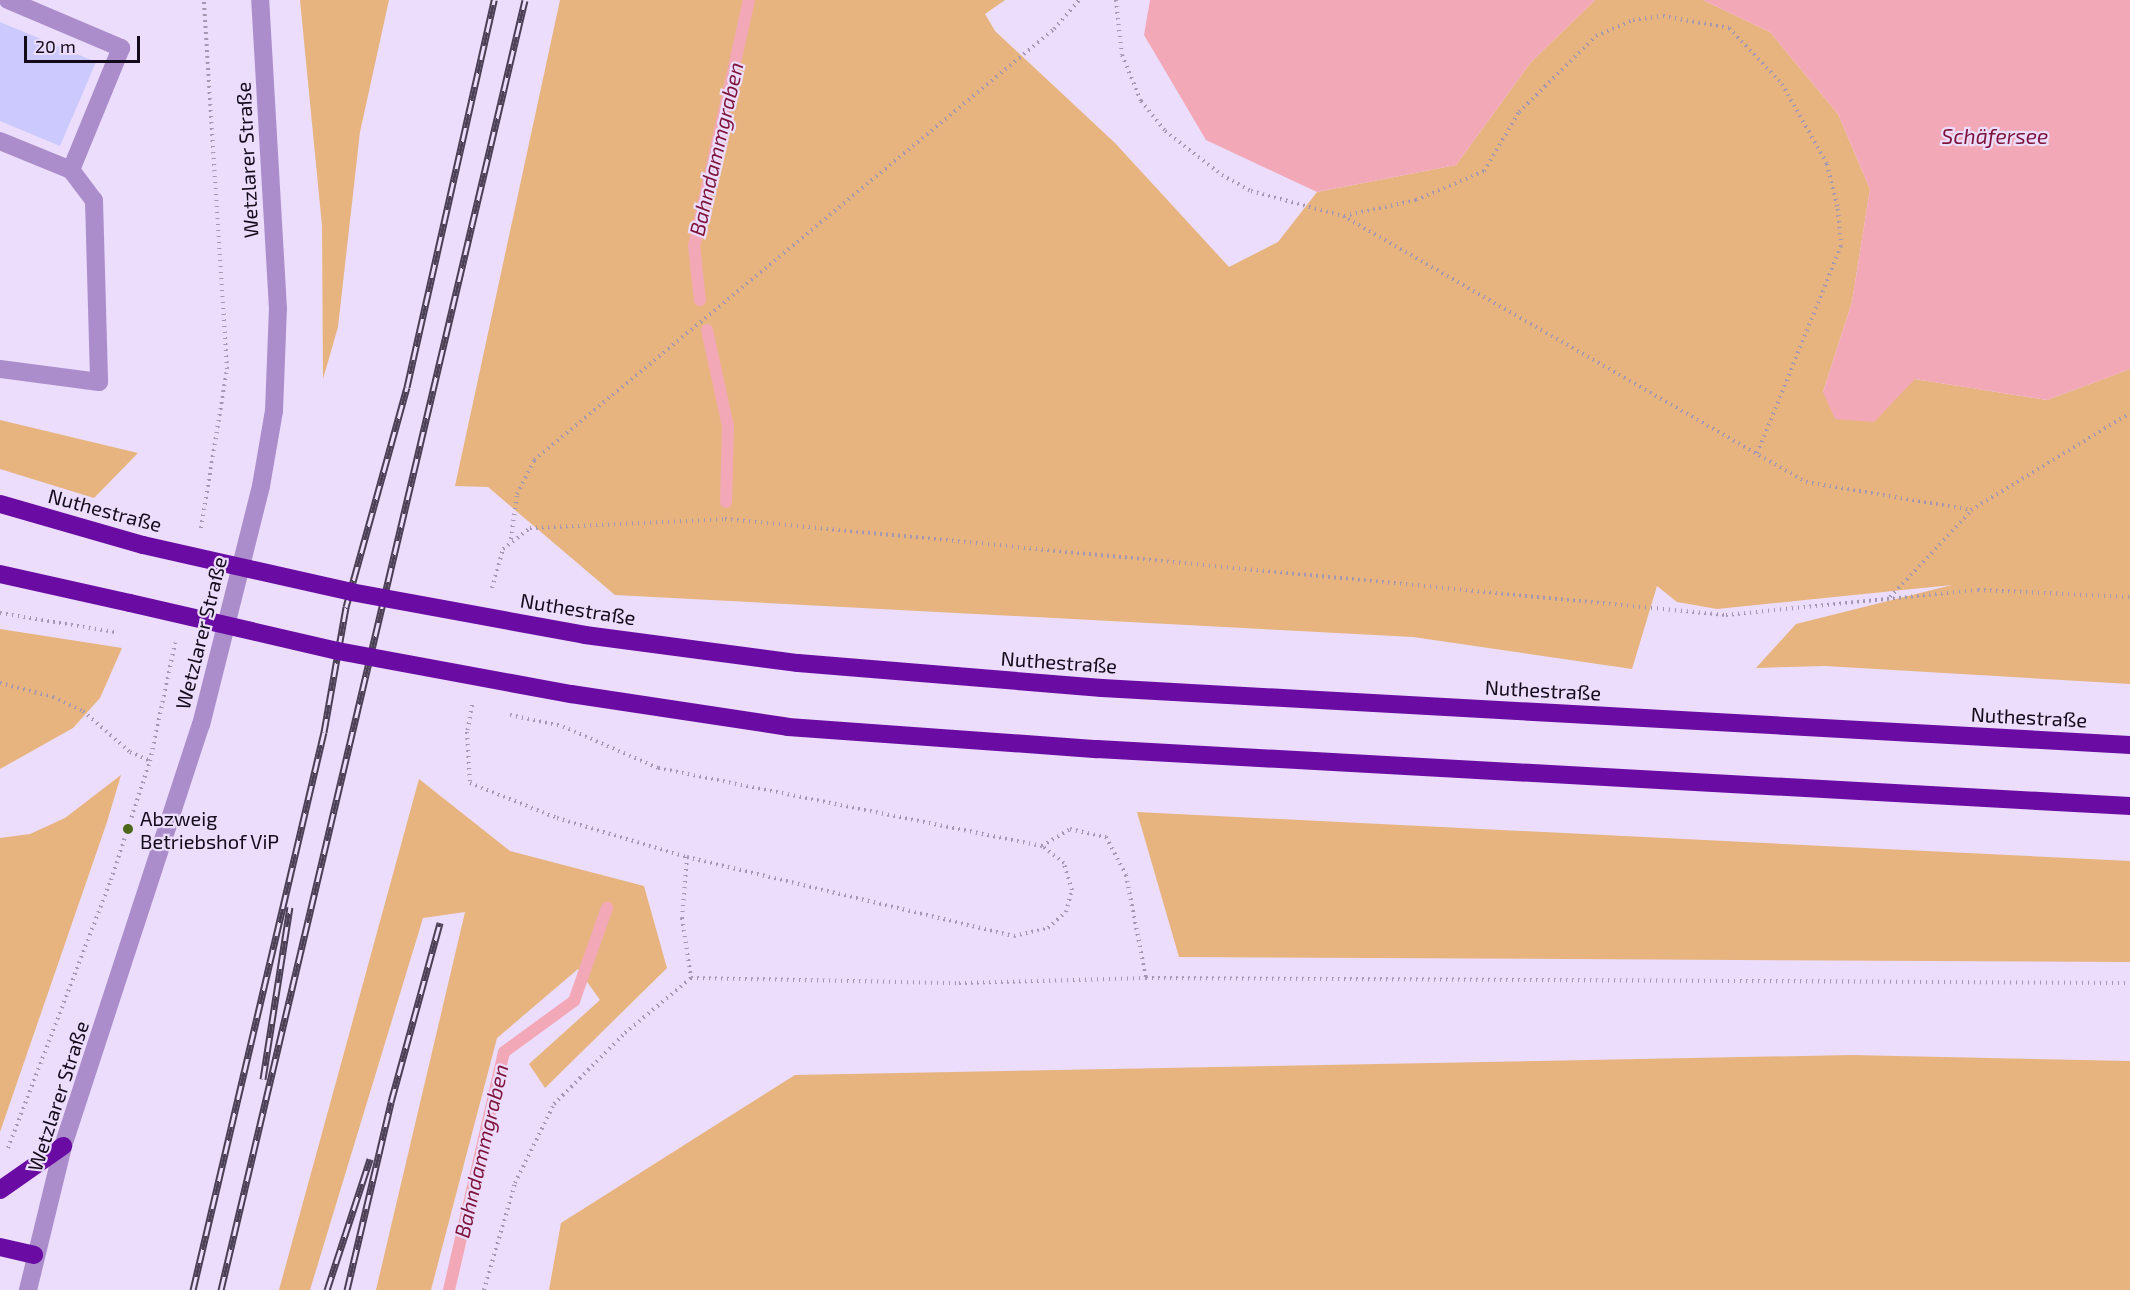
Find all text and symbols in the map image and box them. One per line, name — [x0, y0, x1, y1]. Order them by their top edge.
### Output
scale bar — [27, 24, 142, 62]
text: 20 m — [35, 35, 76, 57]
water label: Bahndammgraben — [684, 60, 748, 238]
street label: Wetzlarer Straße — [231, 81, 263, 239]
water label: Schäfersee — [1942, 123, 2048, 149]
street label: Nuthestraße — [46, 483, 164, 537]
street label: Wetzlarer Straße — [170, 554, 232, 712]
street label: Nuthestraße — [519, 588, 637, 630]
street label: Nuthestraße — [1000, 646, 1118, 678]
street label: Nuthestraße — [1484, 675, 1602, 705]
street label: Nuthestraße — [1970, 702, 2088, 732]
place label: Abzweig Betriebshof ViP — [140, 806, 280, 853]
marker: Abzweig Betriebshof ViP — [121, 822, 135, 836]
street label: Wetzlarer Straße — [22, 1018, 94, 1174]
water label: Bahndammgraben — [449, 1062, 513, 1240]

